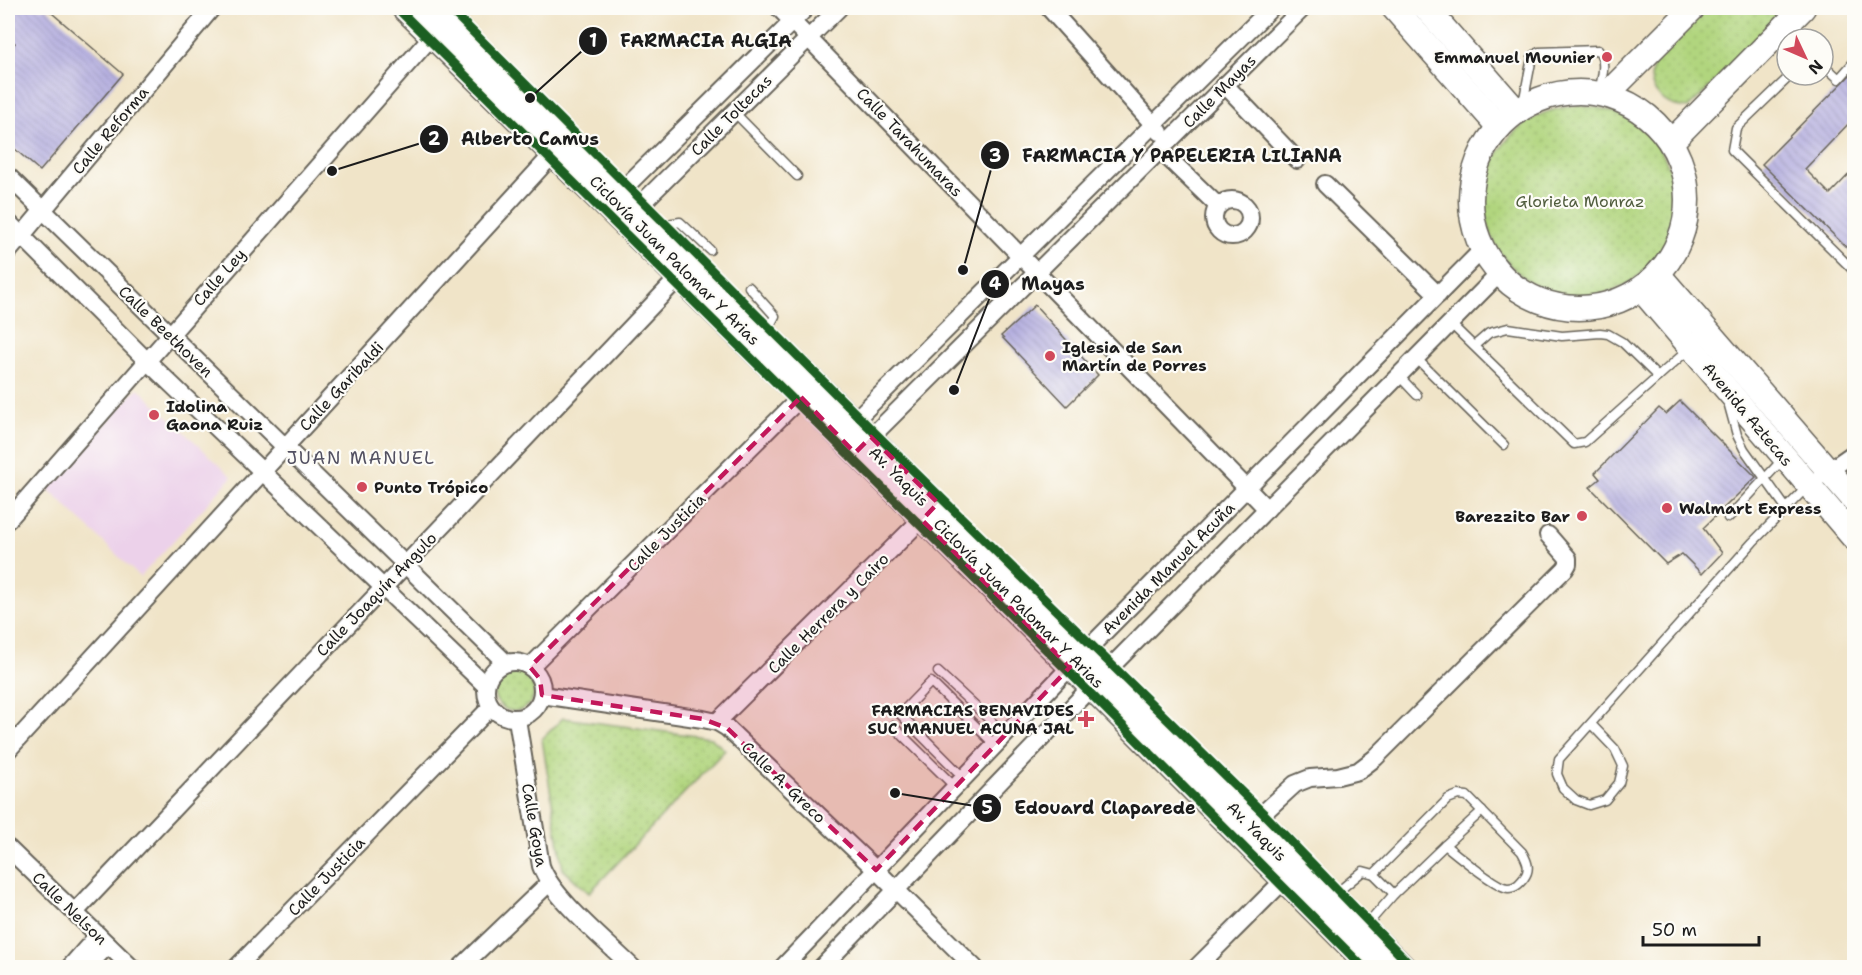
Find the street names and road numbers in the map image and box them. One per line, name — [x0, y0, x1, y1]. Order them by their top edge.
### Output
street label: Calle Mayas — [1178, 50, 1261, 133]
street label: Calle Toltecas — [686, 70, 777, 161]
street label: Calle Reforma — [67, 82, 153, 179]
street label: Calle Tarahumaras — [852, 83, 967, 202]
street label: Ciclovía Juan Palomar Y Arias — [585, 171, 764, 350]
street label: Calle Ley — [188, 244, 250, 311]
street label: Calle Beethoven — [114, 281, 218, 382]
street label: Calle Garibaldi — [294, 337, 388, 436]
street label: Avenida Aztecas — [1698, 358, 1797, 471]
street label: Av. Yaquis — [864, 442, 933, 511]
street label: Calle Justicia — [623, 489, 710, 576]
street label: Avenida Manuel Acuña — [1097, 497, 1239, 639]
street label: Ciclovía Juan Palomar Y Arias — [929, 514, 1108, 693]
street label: Calle Joaquín Angulo — [311, 528, 441, 661]
street label: Calle Herrera y Cairo — [763, 548, 893, 678]
street label: Calle A. Greco — [737, 737, 830, 828]
street label: Calle Goya — [517, 782, 552, 868]
street label: Av. Yaquis — [1222, 797, 1291, 866]
street label: Calle Justicia — [283, 832, 370, 920]
street label: Calle Nelson — [28, 867, 112, 950]

